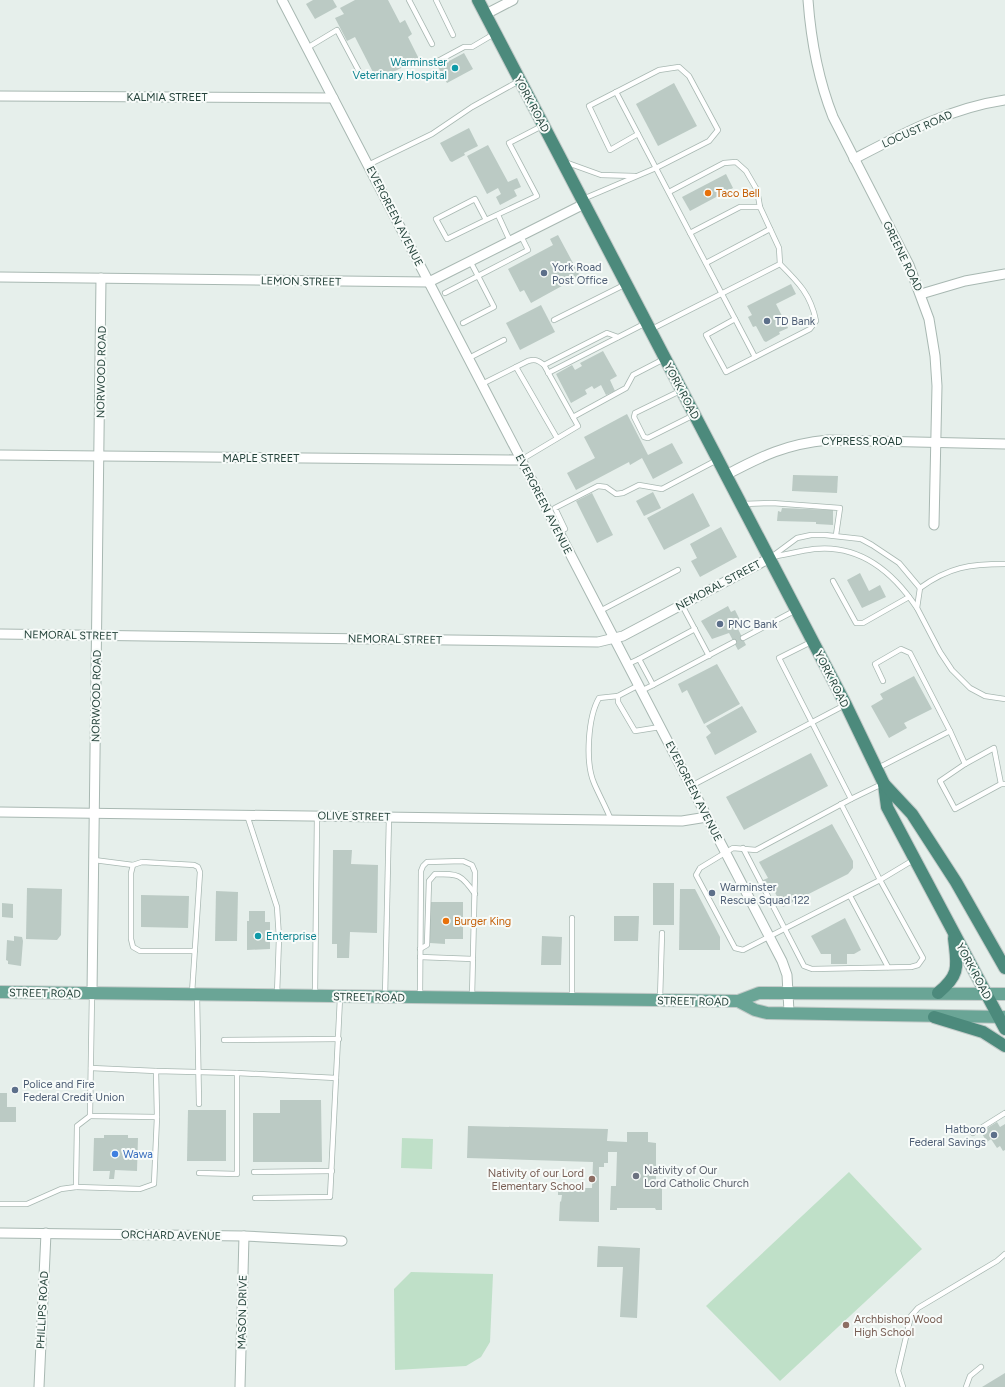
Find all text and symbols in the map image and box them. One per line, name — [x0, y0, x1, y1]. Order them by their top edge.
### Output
place label: Warminster Veterinary Hospital — [352, 56, 447, 82]
marker: Warminster Veterinary Hospital — [450, 63, 460, 73]
street label: YORK ROAD — [511, 74, 552, 135]
street label: KALMIA STREET — [126, 91, 208, 104]
street label: LOCUST ROAD — [880, 108, 955, 151]
street label: EVERGREEN AVENUE — [364, 164, 426, 269]
place label: Taco Bell — [716, 187, 760, 200]
marker: Taco Bell — [703, 188, 713, 198]
street label: GREENE ROAD — [880, 219, 925, 294]
place label: York Road Post Office — [552, 261, 608, 287]
marker: York Road Post Office — [539, 268, 549, 278]
street label: LEMON STREET — [261, 274, 341, 289]
place label: TD Bank — [775, 315, 816, 328]
marker: TD Bank — [762, 316, 772, 326]
street label: NORWOOD ROAD — [94, 325, 109, 418]
street label: YORK ROAD — [661, 361, 702, 422]
street label: CYPRESS ROAD — [821, 435, 903, 448]
street label: MAPLE STREET — [223, 452, 299, 465]
street label: EVERGREEN AVENUE — [513, 452, 575, 557]
street label: NEMORAL STREET — [673, 558, 763, 613]
place label: PNC Bank — [728, 618, 778, 631]
marker: PNC Bank — [715, 619, 725, 629]
street label: NEMORAL STREET — [24, 628, 118, 643]
street label: NEMORAL STREET — [348, 632, 442, 647]
street label: NORWOOD ROAD — [89, 649, 104, 742]
street label: YORK ROAD — [812, 649, 852, 710]
street label: EVERGREEN AVENUE — [663, 739, 725, 844]
street label: OLIVE STREET — [317, 809, 391, 824]
place label: Warminster Rescue Squad 122 — [720, 881, 810, 907]
marker: Warminster Rescue Squad 122 — [707, 888, 717, 898]
place label: Burger King — [454, 915, 511, 928]
marker: Burger King — [441, 916, 451, 926]
place label: Enterprise — [266, 930, 316, 943]
marker: Enterprise — [253, 931, 263, 941]
street label: YORK ROAD — [953, 941, 994, 1002]
street label: STREET ROAD — [9, 986, 82, 1001]
street label: STREET ROAD — [333, 990, 406, 1005]
street label: STREET ROAD — [657, 994, 730, 1009]
place label: Police and Fire Federal Credit Union — [23, 1078, 124, 1104]
marker: Police and Fire Federal Credit Union — [10, 1085, 20, 1095]
place label: Hatboro Federal Savings — [909, 1123, 986, 1149]
marker: Hatboro Federal Savings — [989, 1130, 999, 1140]
place label: Wawa — [123, 1148, 153, 1161]
marker: Wawa — [110, 1149, 120, 1159]
place label: Nativity of Our Lord Catholic Church — [644, 1164, 749, 1190]
place label: Nativity of our Lord Elementary School — [488, 1167, 584, 1193]
marker: Nativity of Our Lord Catholic Church — [631, 1171, 641, 1181]
marker: Nativity of our Lord Elementary School — [587, 1174, 597, 1184]
street label: ORCHARD AVENUE — [121, 1228, 221, 1243]
street label: PHILLIPS ROAD — [34, 1270, 51, 1349]
street label: MASON DRIVE — [235, 1274, 250, 1350]
place label: Archbishop Wood High School — [854, 1313, 942, 1339]
marker: Archbishop Wood High School — [841, 1320, 851, 1330]

